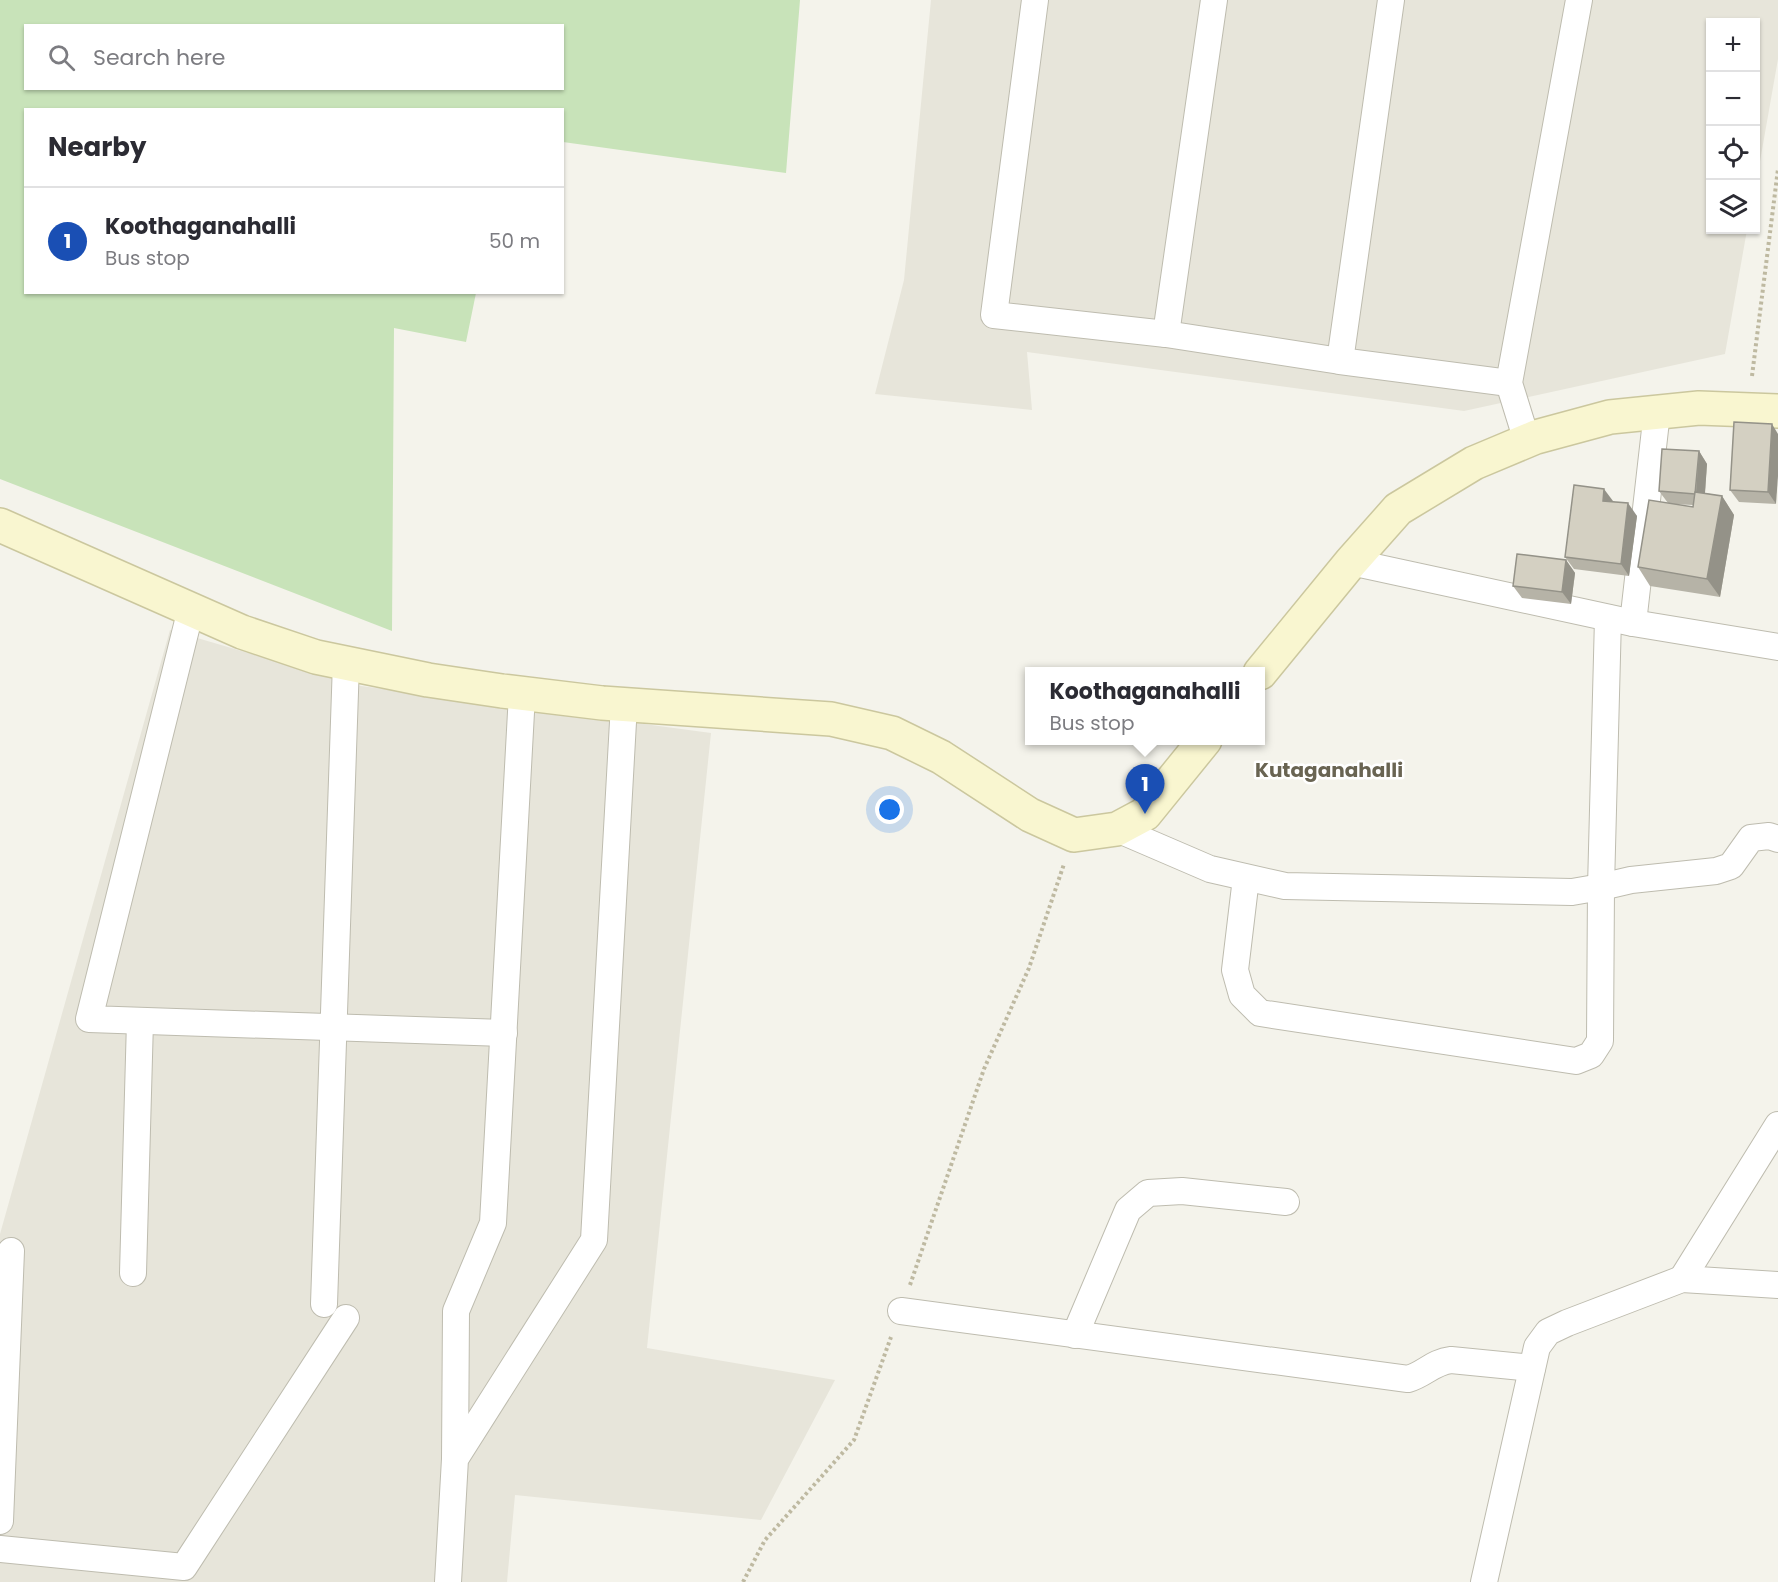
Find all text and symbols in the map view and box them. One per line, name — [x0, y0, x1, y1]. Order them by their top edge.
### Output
map controls — [1706, 18, 1760, 234]
button: + — [1706, 18, 1760, 72]
search box — [24, 24, 564, 90]
icon: search — [45, 41, 78, 74]
text: Search here — [93, 42, 226, 73]
button: − — [1706, 72, 1760, 126]
button: locate — [1706, 126, 1760, 180]
text: Nearby — [48, 129, 146, 165]
button: layers — [1706, 180, 1760, 234]
text: Koothaganahalli — [105, 211, 296, 242]
text: 1 — [64, 227, 71, 255]
text: 50 m — [489, 227, 540, 255]
text: Bus stop — [105, 244, 190, 272]
popup — [1025, 667, 1265, 745]
text: Koothaganahalli — [1050, 676, 1240, 707]
text: Bus stop — [1050, 709, 1134, 737]
district label: Kutaganahalli — [1255, 756, 1403, 784]
pin: 1 — [1126, 764, 1164, 814]
your location — [875, 795, 904, 824]

